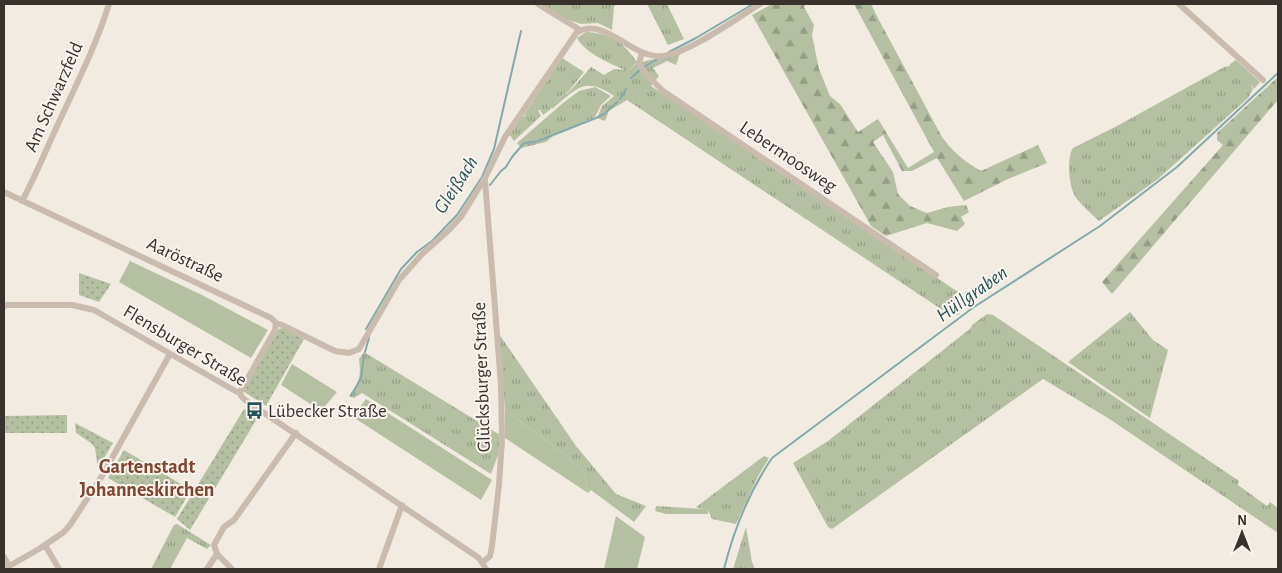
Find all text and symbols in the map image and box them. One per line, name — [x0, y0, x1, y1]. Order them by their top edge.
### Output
street label: Am Schwarzfeld — [21, 39, 87, 155]
street label: Lebermoosweg — [736, 118, 840, 197]
water label: Gleißach — [430, 153, 482, 217]
street label: Aaröstraße — [144, 234, 226, 286]
water label: Hüllgraben — [933, 262, 1011, 326]
street label: Flensburger Straße — [120, 302, 250, 390]
street label: Glücksburger Straße — [470, 302, 494, 452]
bus stop icon: Lübecker Straße — [244, 401, 264, 421]
place label: Lübecker Straße — [268, 402, 387, 421]
district label: Gartenstadt Johanneskirchen — [80, 457, 214, 500]
north arrow — [1217, 508, 1267, 558]
text: N — [1237, 514, 1247, 528]

